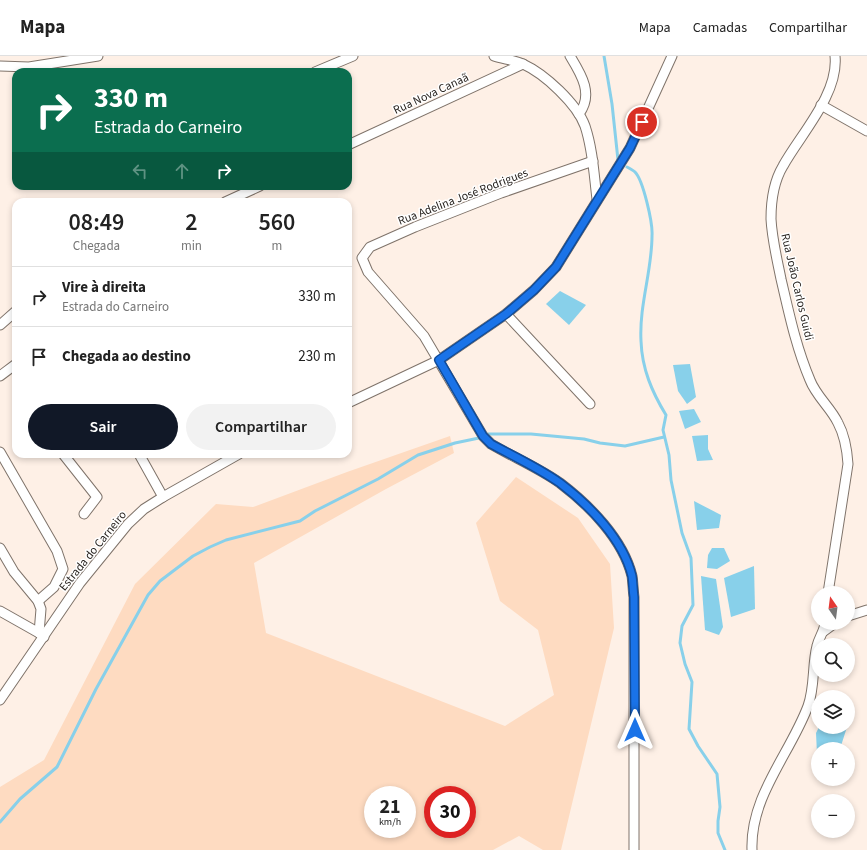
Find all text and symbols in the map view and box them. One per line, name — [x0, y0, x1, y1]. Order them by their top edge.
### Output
text: Mapa — [20, 14, 65, 41]
text: Mapa — [639, 18, 671, 38]
text: Camadas — [693, 18, 747, 38]
text: Compartilhar — [769, 18, 847, 38]
street label: Rua Nova Canaã — [391, 69, 471, 119]
text: 330 m — [94, 78, 168, 118]
icon: right — [28, 84, 80, 136]
pin — [625, 105, 659, 139]
icon: arrive — [631, 111, 653, 133]
text: Estrada do Carneiro — [94, 115, 242, 140]
icon: left — [129, 160, 151, 182]
icon: ahead — [171, 160, 193, 182]
icon: right — [213, 160, 235, 182]
street label: Rua Adelina José Rodrigues — [395, 164, 531, 230]
text: 08:49 — [69, 205, 124, 240]
text: 2 — [185, 205, 198, 240]
text: 560 — [259, 205, 295, 240]
street label: Rua João Carlos Guidi — [776, 232, 818, 342]
text: Chegada — [73, 237, 120, 255]
text: min — [181, 237, 202, 255]
text: m — [272, 237, 282, 255]
text: Vire à direita — [62, 277, 146, 298]
icon: right — [28, 286, 50, 308]
text: 330 m — [298, 286, 336, 307]
text: Estrada do Carneiro — [62, 298, 169, 316]
icon: arrive — [28, 346, 50, 368]
text: Chegada ao destino — [62, 346, 191, 367]
text: 230 m — [298, 346, 336, 367]
button: Sair — [28, 404, 178, 450]
button: Compartilhar — [186, 404, 336, 450]
street label: Estrada do Carneiro — [55, 507, 131, 595]
north arrow — [811, 586, 855, 630]
map controls — [811, 586, 855, 838]
button: search — [811, 638, 855, 682]
button: layers — [811, 690, 855, 734]
position arrow — [614, 709, 656, 751]
button: + — [811, 742, 855, 786]
speed limit sign: 30 — [424, 786, 476, 838]
text: 21 — [379, 793, 401, 821]
button: − — [811, 794, 855, 838]
text: km/h — [379, 815, 401, 829]

